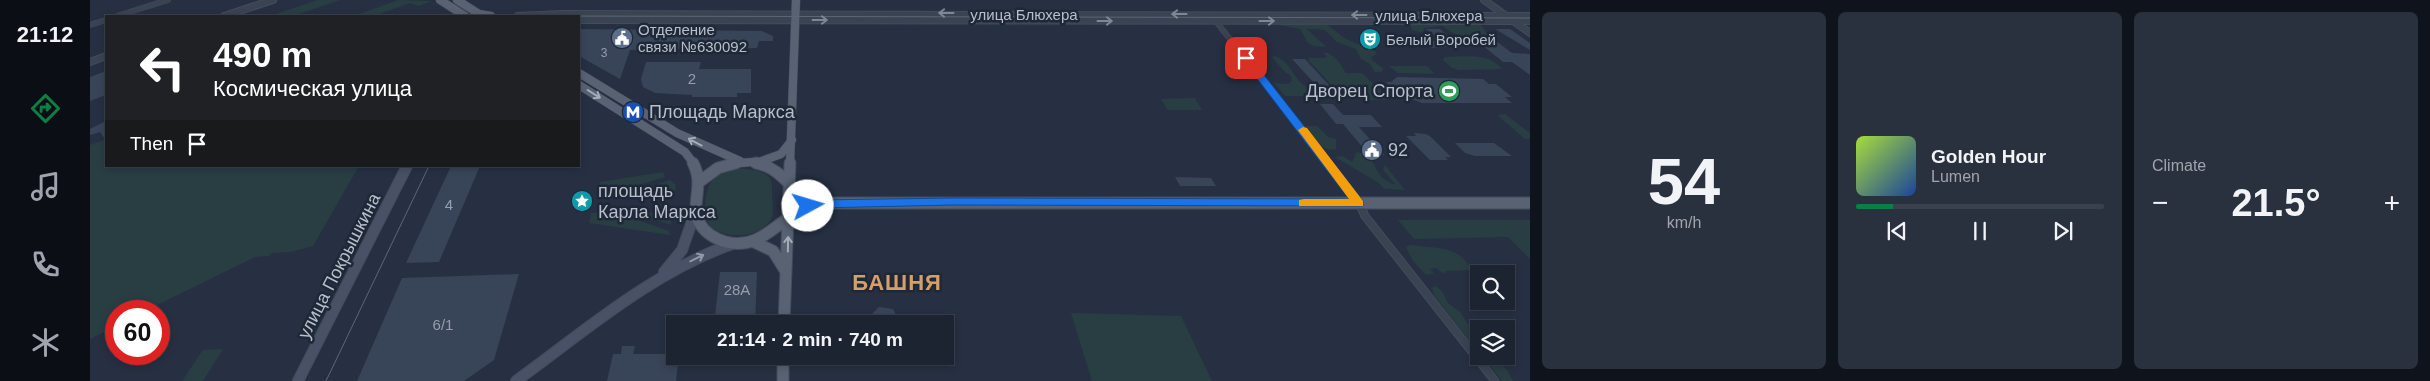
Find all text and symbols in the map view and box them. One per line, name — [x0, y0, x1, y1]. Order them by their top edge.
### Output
street label: улица Блюхера — [970, 6, 1078, 23]
street label: улица Блюхера — [1375, 7, 1483, 24]
one-way arrow — [939, 8, 955, 18]
one-way arrow — [1171, 9, 1188, 19]
one-way arrow — [1351, 10, 1368, 20]
one-way arrow — [812, 15, 828, 25]
one-way arrow — [1096, 16, 1113, 26]
one-way arrow — [1259, 16, 1275, 26]
place label: Отделение связи №630092 — [638, 21, 747, 55]
text: 21:12 — [17, 22, 73, 47]
public building icon: Отделение связи №630092 — [610, 26, 634, 50]
theatre icon: Белый Воробей — [1358, 27, 1382, 51]
place label: Белый Воробей — [1386, 31, 1496, 48]
icon: left — [130, 35, 195, 100]
text: 490 m — [213, 35, 312, 74]
pin — [1225, 37, 1267, 79]
icon: arrive — [1232, 44, 1260, 72]
house number: 3 — [601, 46, 608, 60]
house number: 2 — [688, 70, 696, 87]
text: Космическая улица — [213, 76, 412, 101]
sports icon: Дворец Спорта — [1437, 79, 1461, 103]
place label: Дворец Спорта — [1306, 81, 1434, 101]
one-way arrow — [586, 89, 600, 99]
icon: directions — [28, 91, 63, 126]
metro station icon: Площадь Маркса — [621, 100, 645, 124]
place label: Площадь Маркса — [649, 102, 796, 122]
icon: arrive — [183, 130, 211, 158]
text: Then — [130, 133, 173, 154]
one-way arrow — [688, 137, 703, 146]
public building icon: 92 — [1360, 138, 1384, 162]
place label: 92 — [1388, 140, 1408, 160]
text: 54 — [1648, 145, 1720, 218]
text: Golden Hour — [1931, 146, 2046, 167]
text: Climate — [2152, 157, 2206, 174]
text: Lumen — [1931, 168, 1980, 185]
icon: music — [28, 169, 63, 204]
position arrow — [781, 179, 833, 231]
place label: площадь Карла Маркса — [598, 181, 717, 222]
text: 21.5° — [2231, 182, 2321, 224]
text: − — [2152, 187, 2168, 218]
text: + — [2384, 187, 2400, 218]
street label: улица Покрышкина — [294, 189, 385, 342]
place icon: площадь Карла Маркса — [570, 189, 594, 213]
house number: 4 — [445, 196, 453, 213]
text: km/h — [1667, 214, 1701, 231]
icon: previous — [1883, 217, 1911, 245]
icon: pause — [1966, 217, 1994, 245]
icon: next — [2049, 217, 2077, 245]
one-way arrow — [783, 237, 793, 253]
icon: phone — [28, 247, 63, 282]
one-way arrow — [689, 253, 704, 262]
map controls — [1470, 265, 1515, 365]
button: search — [1470, 265, 1515, 310]
district label: БАШНЯ — [852, 270, 942, 295]
house number: 28А — [724, 281, 750, 298]
speed limit sign: 60 — [105, 300, 170, 365]
house number: 6/1 — [433, 316, 453, 333]
button: layers — [1470, 320, 1515, 365]
icon: climate — [28, 325, 63, 360]
text: 21:14 · 2 min · 740 m — [717, 329, 903, 350]

